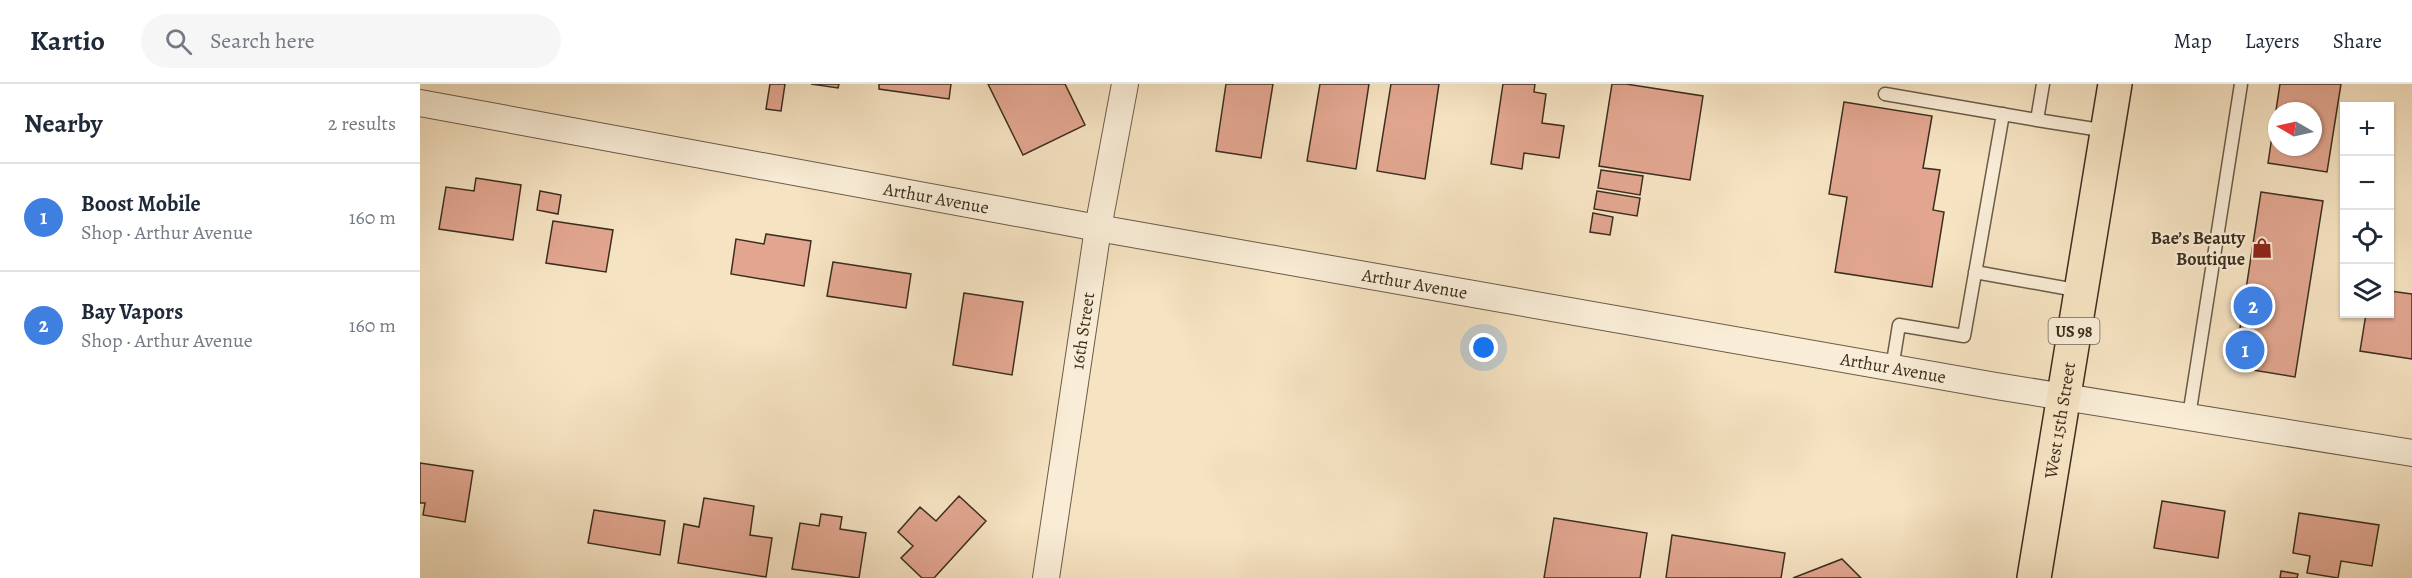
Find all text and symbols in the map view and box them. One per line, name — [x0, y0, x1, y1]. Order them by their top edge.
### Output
search box — [141, 14, 561, 68]
text: Kartio — [30, 22, 105, 60]
icon: search — [162, 25, 195, 58]
text: Search here — [210, 26, 315, 56]
text: Map — [2173, 27, 2212, 55]
text: Layers — [2245, 27, 2300, 55]
text: Share — [2333, 27, 2382, 55]
north arrow — [2268, 102, 2322, 156]
map controls — [2340, 102, 2394, 318]
button: + — [2340, 102, 2394, 156]
text: Nearby — [24, 106, 103, 141]
text: 2 results — [328, 110, 396, 137]
button: − — [2340, 156, 2394, 210]
street label: Arthur Avenue — [881, 177, 991, 220]
text: Boost Mobile — [81, 189, 201, 219]
text: 1 — [40, 204, 47, 231]
text: 160 m — [349, 204, 396, 231]
button: locate — [2340, 210, 2394, 264]
text: Shop · Arthur Avenue — [81, 219, 253, 246]
place label: Bae’s Beauty Boutique — [2151, 226, 2246, 271]
shop icon: Bae’s Beauty Boutique — [2250, 236, 2274, 260]
street label: Arthur Avenue — [1359, 263, 1469, 305]
button: layers — [2340, 264, 2394, 318]
pin: 2 — [2234, 284, 2272, 328]
street label: 16th Street — [1065, 290, 1100, 371]
text: Bay Vapors — [81, 297, 183, 327]
text: 2 — [39, 312, 48, 339]
text: 160 m — [349, 312, 396, 339]
road number: US 98 — [2048, 318, 2100, 344]
text: Shop · Arthur Avenue — [81, 327, 253, 354]
pin: 1 — [2226, 328, 2264, 372]
your location — [1469, 333, 1498, 362]
street label: Arthur Avenue — [1838, 347, 1948, 389]
street label: West 15th Street — [2038, 360, 2081, 481]

